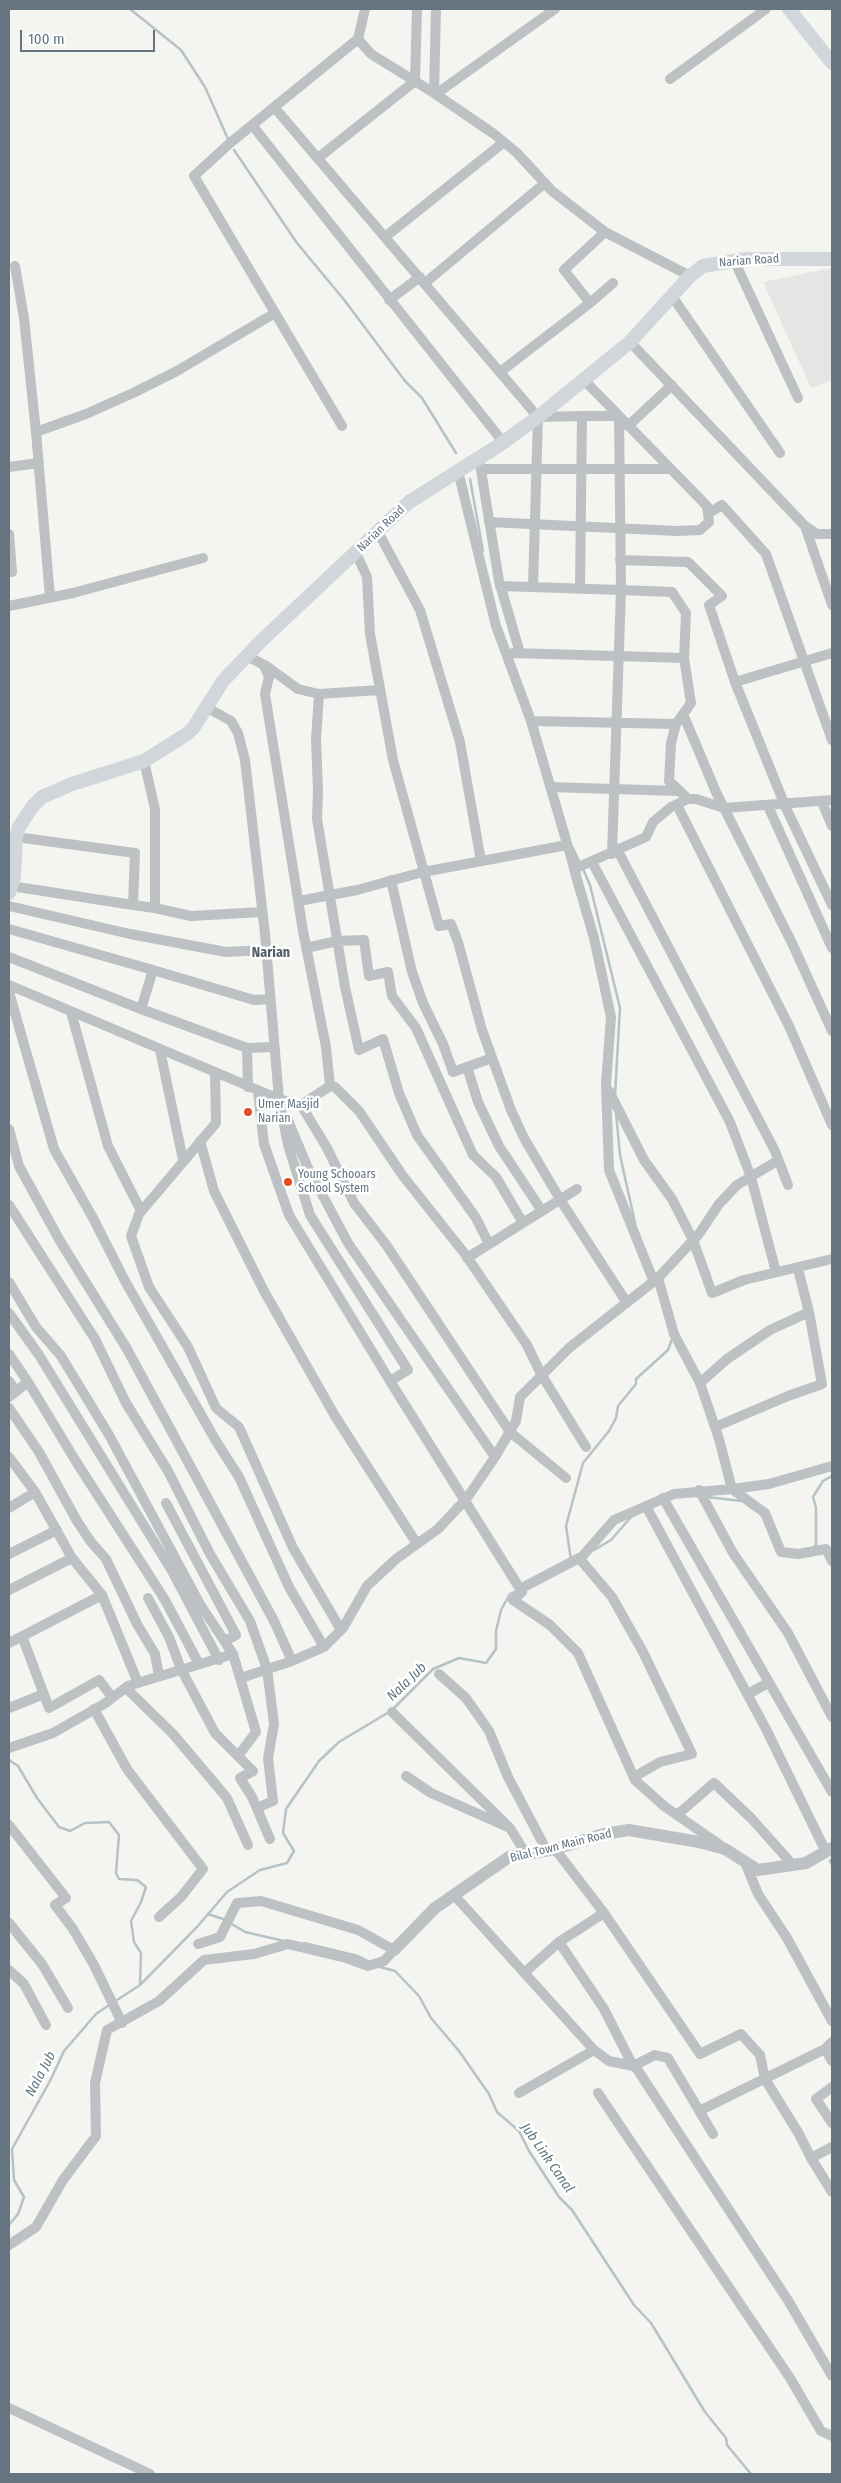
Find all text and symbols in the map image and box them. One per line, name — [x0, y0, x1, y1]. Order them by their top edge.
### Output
scale bar — [22, 20, 158, 52]
text: 100 m — [28, 30, 65, 48]
street label: Narian Road — [718, 252, 780, 270]
street label: Narian Road — [354, 503, 408, 555]
district label: Narian — [252, 945, 290, 961]
place label: Umer Masjid Narian — [258, 1098, 319, 1126]
marker: Umer Masjid Narian — [242, 1106, 254, 1118]
place label: Young Schooars School System — [298, 1168, 376, 1196]
marker: Young Schooars School System — [282, 1176, 294, 1188]
water label: Nala Jub — [384, 1659, 430, 1705]
street label: Bilal Town Main Road — [509, 1826, 613, 1866]
water label: Nala Jub — [22, 2049, 60, 2099]
water label: Jub Link Canal — [517, 2120, 577, 2196]

